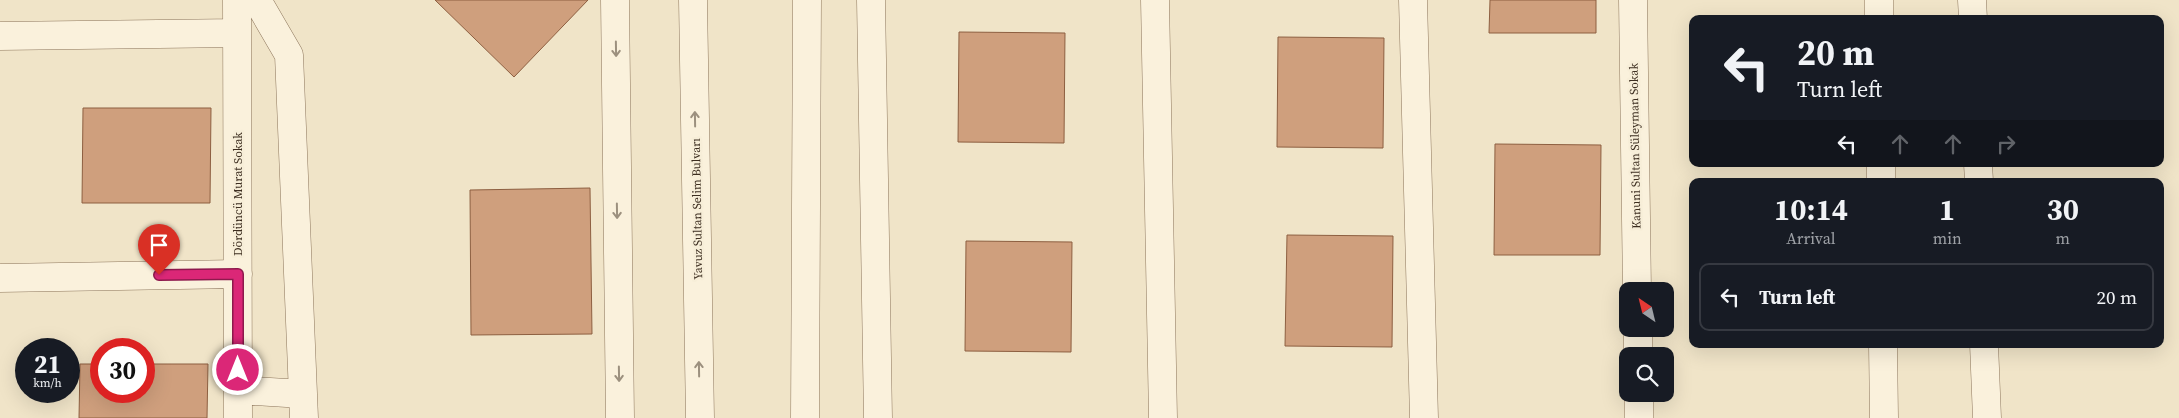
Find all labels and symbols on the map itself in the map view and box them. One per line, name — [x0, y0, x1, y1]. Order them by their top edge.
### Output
one-way arrow — [611, 40, 620, 56]
street label: Kanuni Sultan Süleyman Sokak — [1626, 62, 1644, 229]
one-way arrow — [691, 112, 700, 128]
street label: Dördüncü Murat Sokak — [230, 132, 246, 256]
street label: Yavuz Sultan Selim Bulvarı — [688, 138, 706, 280]
one-way arrow — [613, 203, 622, 219]
pin — [138, 224, 180, 275]
north arrow — [1619, 282, 1674, 338]
speed limit sign: 30 — [90, 338, 155, 403]
position arrow — [211, 343, 263, 395]
one-way arrow — [695, 362, 704, 378]
one-way arrow — [614, 365, 624, 381]

